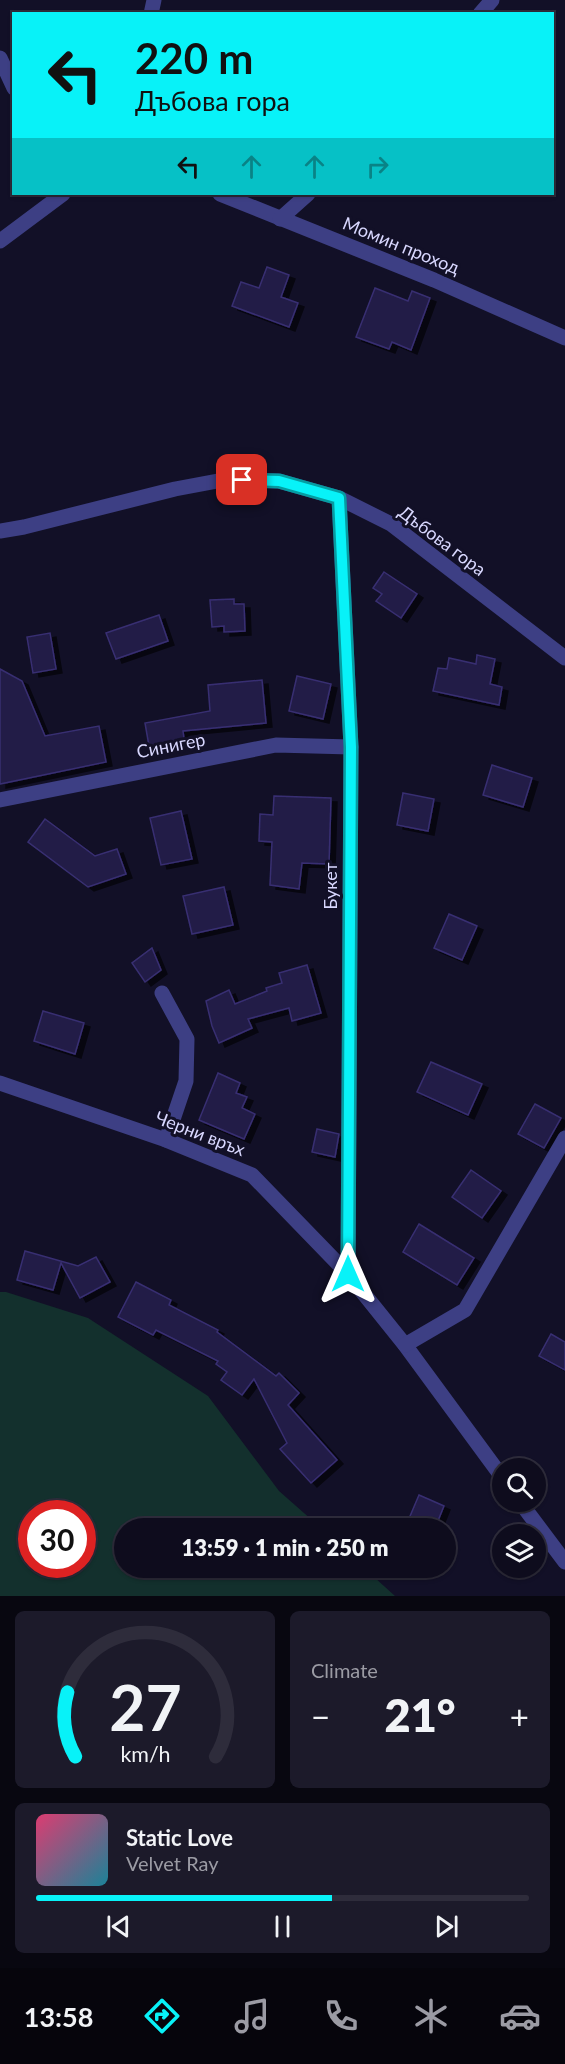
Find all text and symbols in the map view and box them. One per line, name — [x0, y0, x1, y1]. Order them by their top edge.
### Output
text: 220 m — [135, 33, 253, 83]
icon: left — [36, 36, 114, 114]
text: Дъбова гора — [135, 84, 290, 117]
icon: left — [172, 150, 205, 183]
icon: ahead — [235, 150, 268, 183]
icon: ahead — [298, 150, 331, 183]
icon: right — [361, 150, 394, 183]
street label: Момин проход — [340, 212, 463, 279]
pin — [216, 454, 267, 505]
icon: arrive — [225, 463, 258, 496]
street label: Дъбова гора — [395, 500, 490, 580]
street label: Синигер — [135, 728, 207, 762]
street label: Букет — [319, 862, 341, 910]
street label: Черни връх — [152, 1106, 248, 1160]
position arrow — [316, 1242, 380, 1306]
map controls — [492, 1458, 546, 1578]
button: search — [492, 1458, 546, 1512]
speed limit sign: 30 — [18, 1500, 96, 1578]
button: layers — [492, 1524, 546, 1578]
text: 13:59 · 1 min · 250 m — [182, 1534, 388, 1561]
text: Climate — [311, 1658, 378, 1682]
text: 27 — [109, 1669, 181, 1744]
text: 21° — [385, 1688, 455, 1742]
text: − — [311, 1696, 330, 1736]
text: + — [510, 1696, 529, 1736]
text: km/h — [120, 1741, 170, 1767]
text: Static Love — [126, 1824, 233, 1851]
text: Velvet Ray — [126, 1851, 219, 1875]
icon: previous — [102, 1910, 135, 1943]
icon: pause — [266, 1910, 299, 1943]
icon: next — [430, 1910, 463, 1943]
icon: directions — [141, 1995, 183, 2037]
icon: music — [231, 1995, 273, 2037]
icon: phone — [320, 1995, 362, 2037]
icon: climate — [410, 1995, 452, 2037]
icon: car — [499, 1995, 541, 2037]
text: 13:58 — [24, 2000, 93, 2033]

